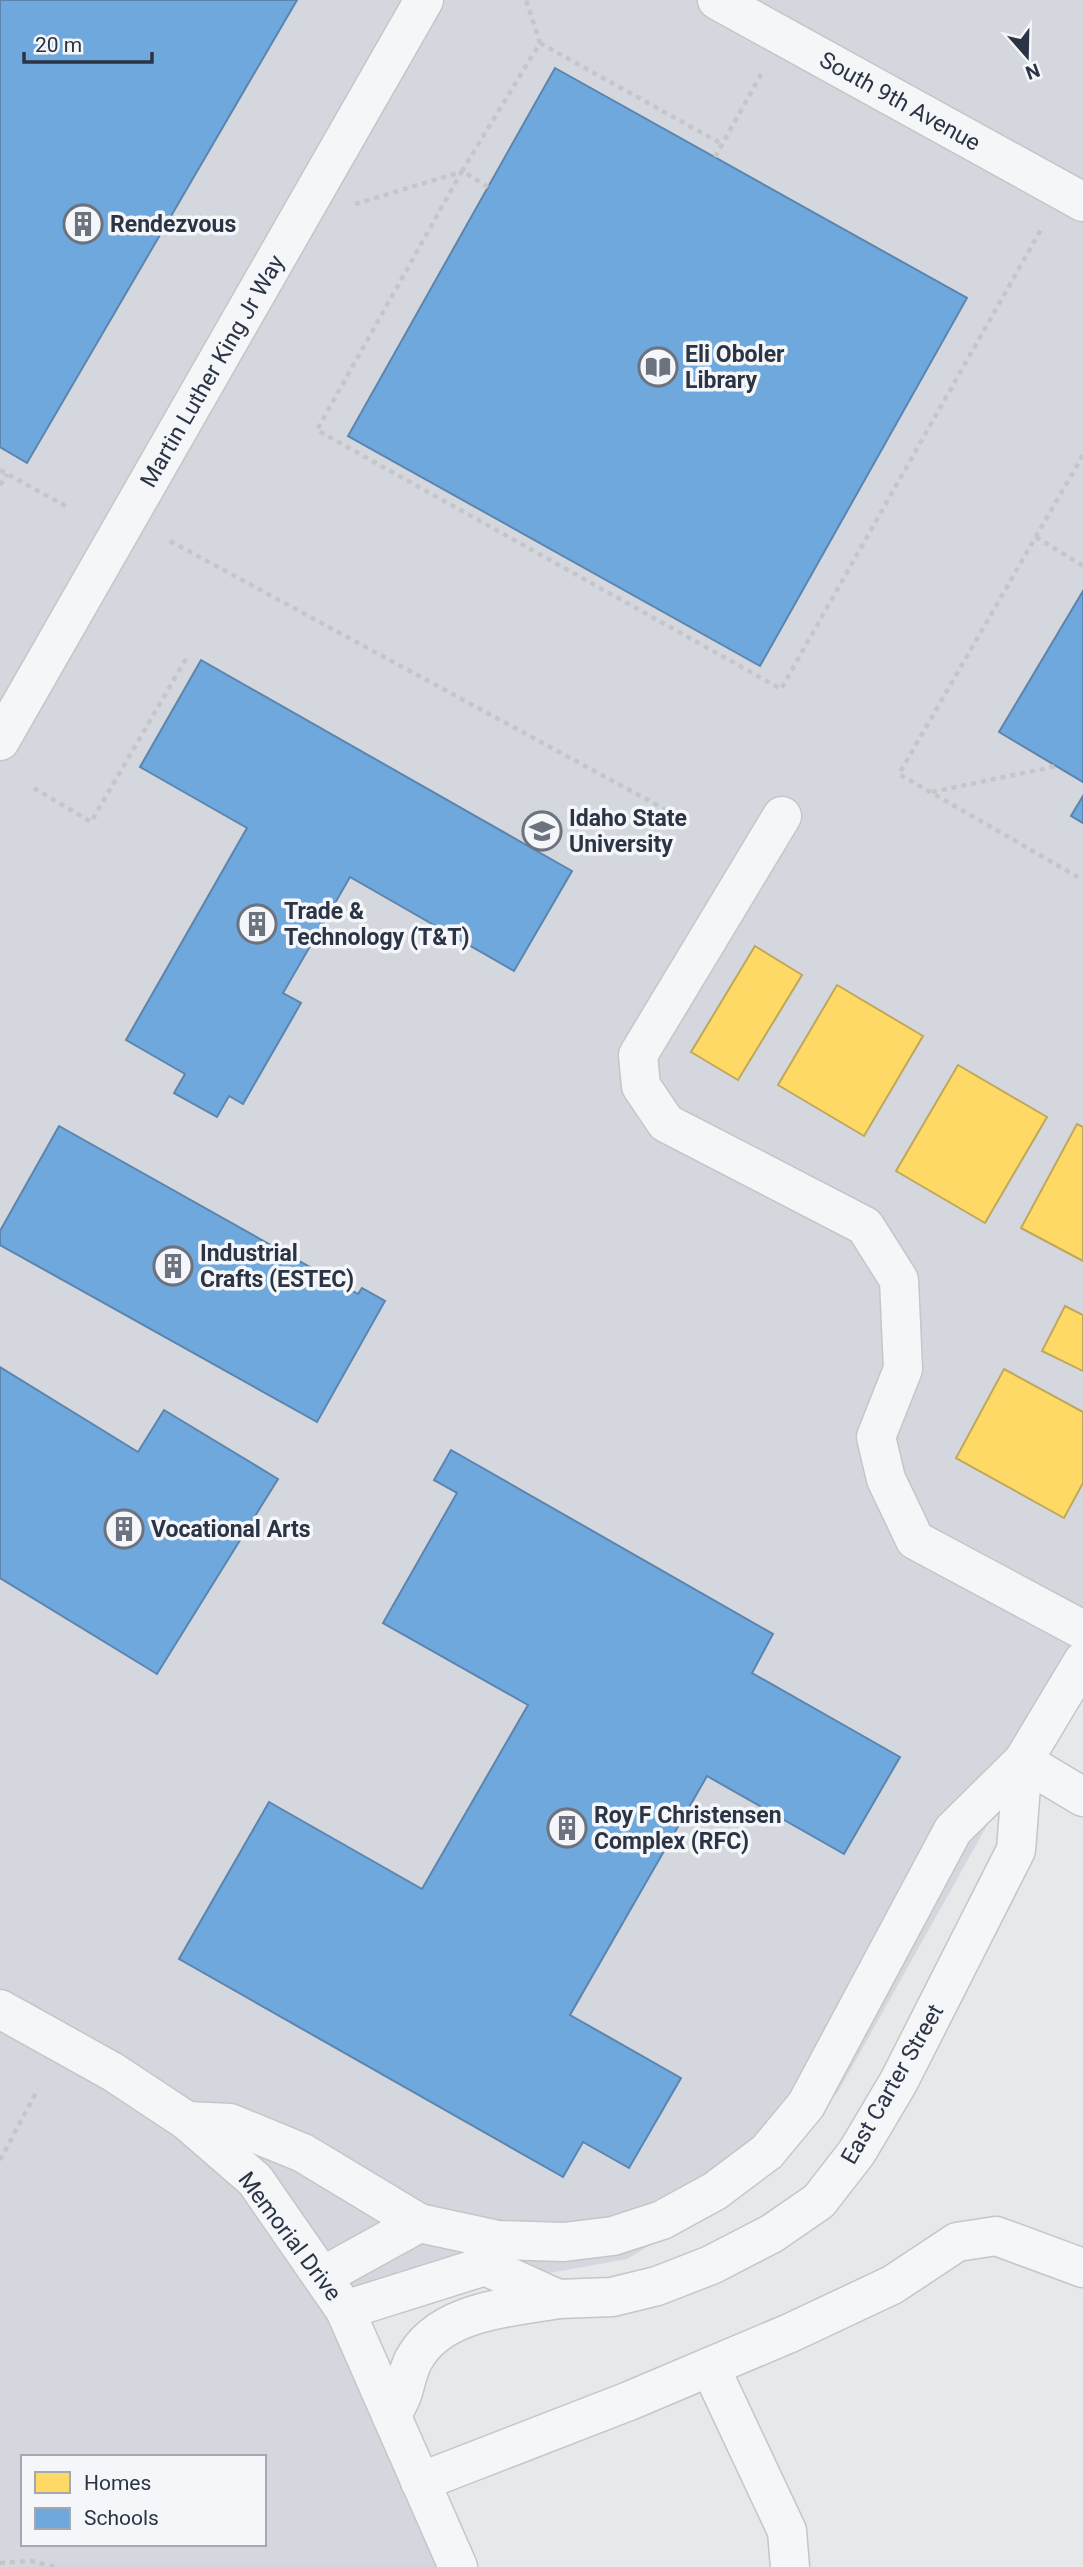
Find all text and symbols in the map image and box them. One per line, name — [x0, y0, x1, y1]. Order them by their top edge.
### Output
scale bar — [24, 21, 152, 65]
north arrow — [992, 21, 1062, 91]
text: 20 m — [35, 33, 82, 57]
street label: South 9th Avenue — [815, 46, 985, 157]
text: N — [1022, 58, 1043, 85]
building icon: Rendezvous — [62, 203, 104, 245]
place label: Rendezvous — [110, 211, 236, 238]
street label: Martin Luther King Jr Way — [135, 250, 290, 492]
place label: Eli Oboler Library — [685, 341, 785, 394]
library icon: Eli Oboler Library — [637, 346, 679, 388]
place label: Idaho State University — [569, 805, 687, 858]
school or university icon: Idaho State University — [521, 810, 563, 852]
place label: Trade & Technology (T&T) — [284, 898, 470, 951]
building icon: Trade & Technology (T&T) — [236, 903, 278, 945]
place label: Industrial Crafts (ESTEC) — [200, 1240, 354, 1293]
building icon: Industrial Crafts (ESTEC) — [152, 1245, 194, 1287]
building icon: Vocational Arts — [103, 1508, 145, 1550]
place label: Vocational Arts — [151, 1516, 311, 1543]
place label: Roy F Christensen Complex (RFC) — [594, 1802, 782, 1855]
building icon: Roy F Christensen Complex (RFC) — [546, 1807, 588, 1849]
street label: East Carter Street — [836, 1999, 949, 2169]
street label: Memorial Drive — [232, 2167, 347, 2306]
legend — [21, 2455, 266, 2546]
text: Homes — [84, 2471, 151, 2495]
text: Schools — [84, 2506, 159, 2530]

